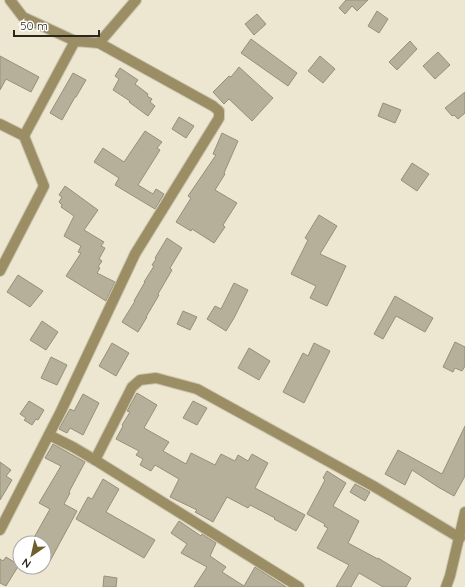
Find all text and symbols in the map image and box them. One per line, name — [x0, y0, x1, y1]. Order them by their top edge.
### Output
scale bar — [14, 12, 99, 38]
text: 50 m — [20, 18, 48, 33]
north arrow — [12, 535, 52, 575]
text: N — [19, 555, 34, 571]

